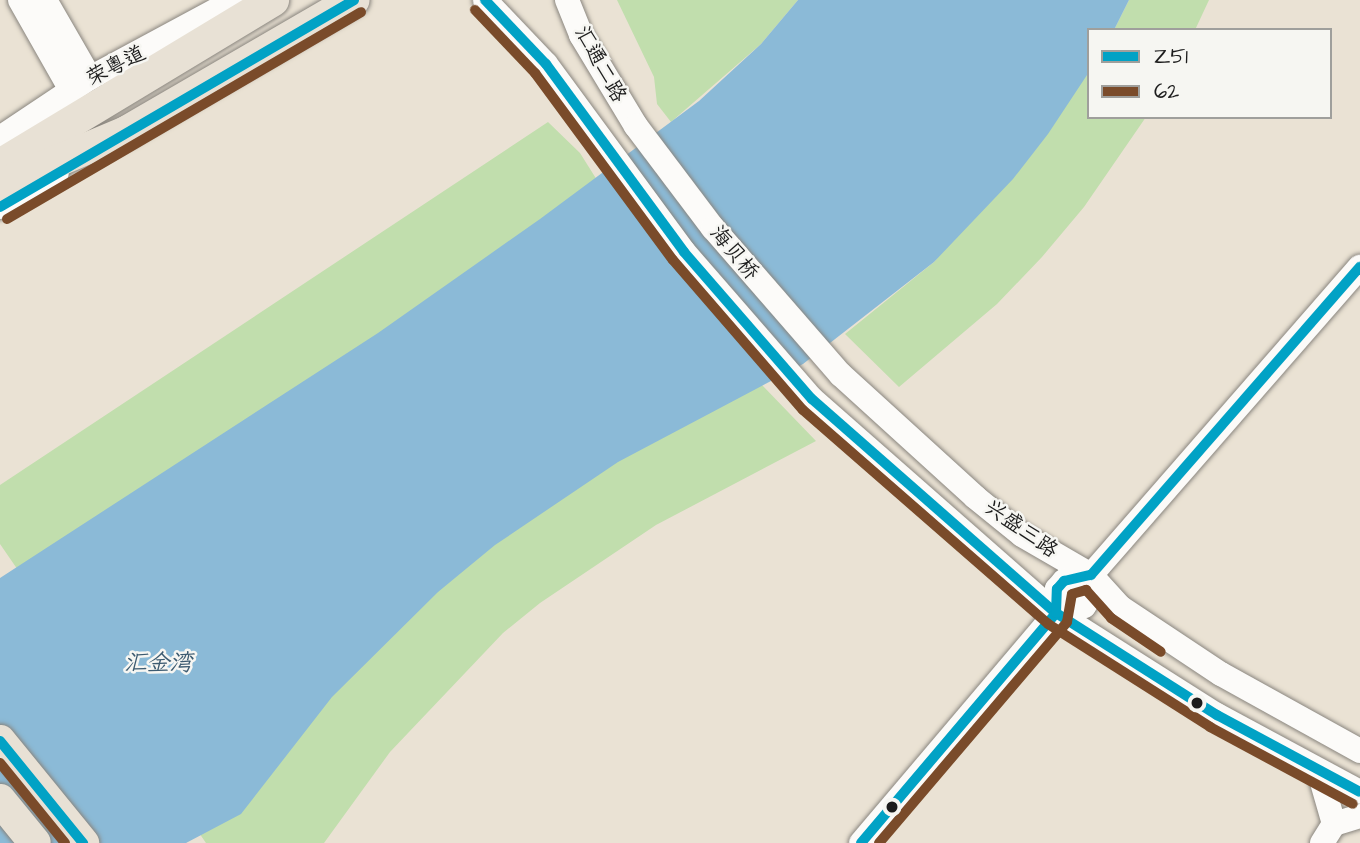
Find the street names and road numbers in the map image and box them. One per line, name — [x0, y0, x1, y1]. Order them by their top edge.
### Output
street label: 汇通二路 — [569, 21, 631, 107]
street label: 荣粤道 — [82, 40, 150, 92]
street label: 海贝桥 — [704, 221, 764, 285]
street label: 兴盛三路 — [979, 495, 1063, 563]

